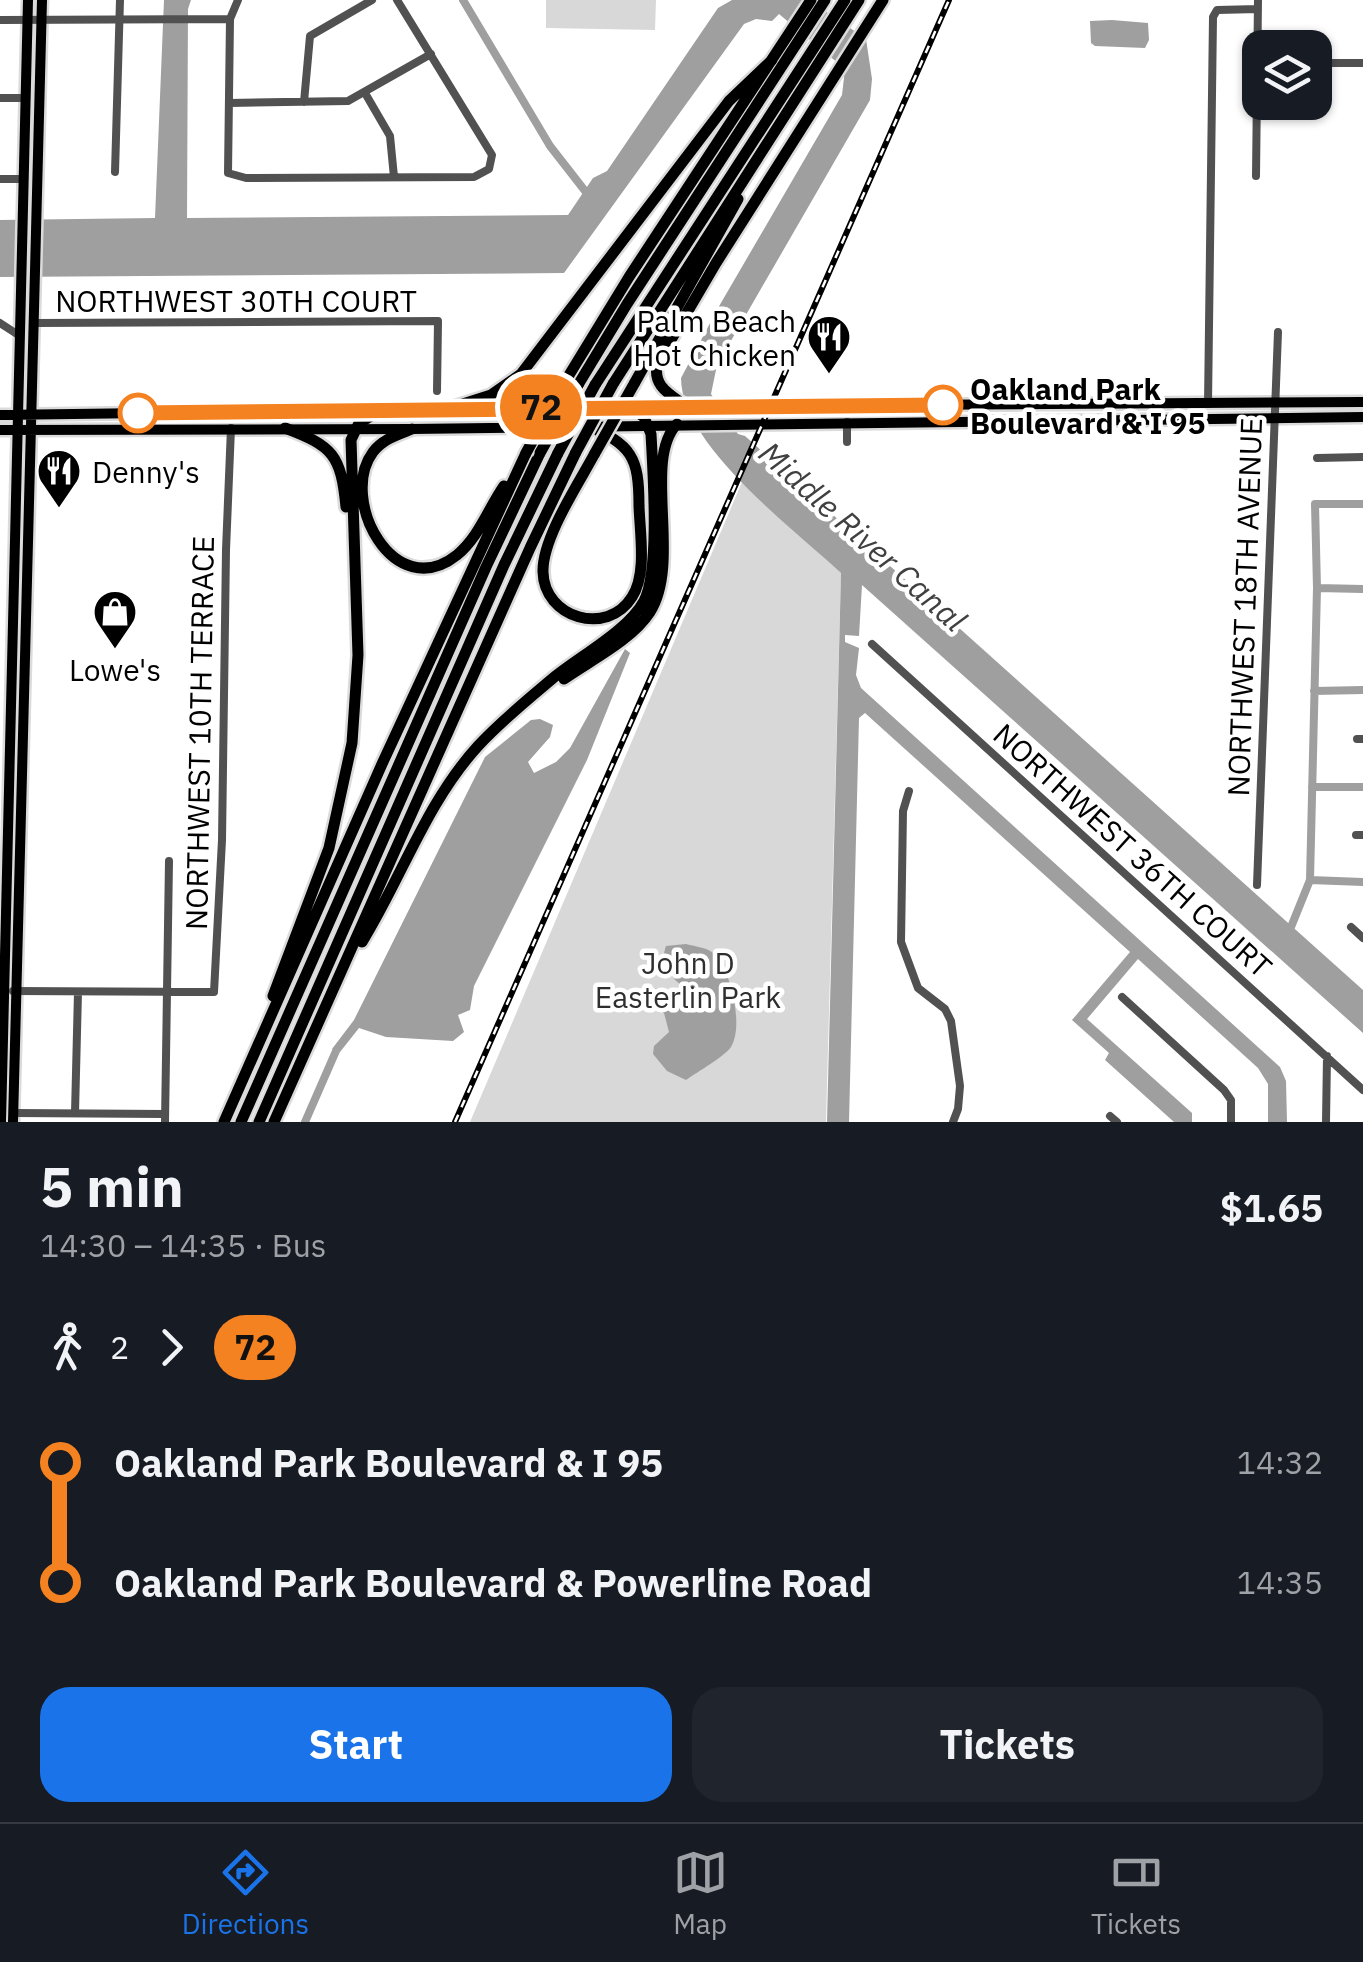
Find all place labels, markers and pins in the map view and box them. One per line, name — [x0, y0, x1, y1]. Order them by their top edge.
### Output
place label: Palm Beach Hot Chicken — [633, 301, 796, 374]
restaurant icon: Palm Beach Hot Chicken — [806, 314, 852, 375]
place label: Oakland Park Boulevard & I 95 — [970, 369, 1205, 442]
marker: Oakland Park Boulevard & I 95 — [924, 386, 962, 424]
unlabelled marker — [119, 394, 157, 432]
restaurant icon: Denny's — [36, 448, 82, 509]
place label: Denny's — [92, 452, 200, 491]
shop icon: Lowe's — [92, 589, 138, 650]
place label: Lowe's — [69, 650, 161, 689]

